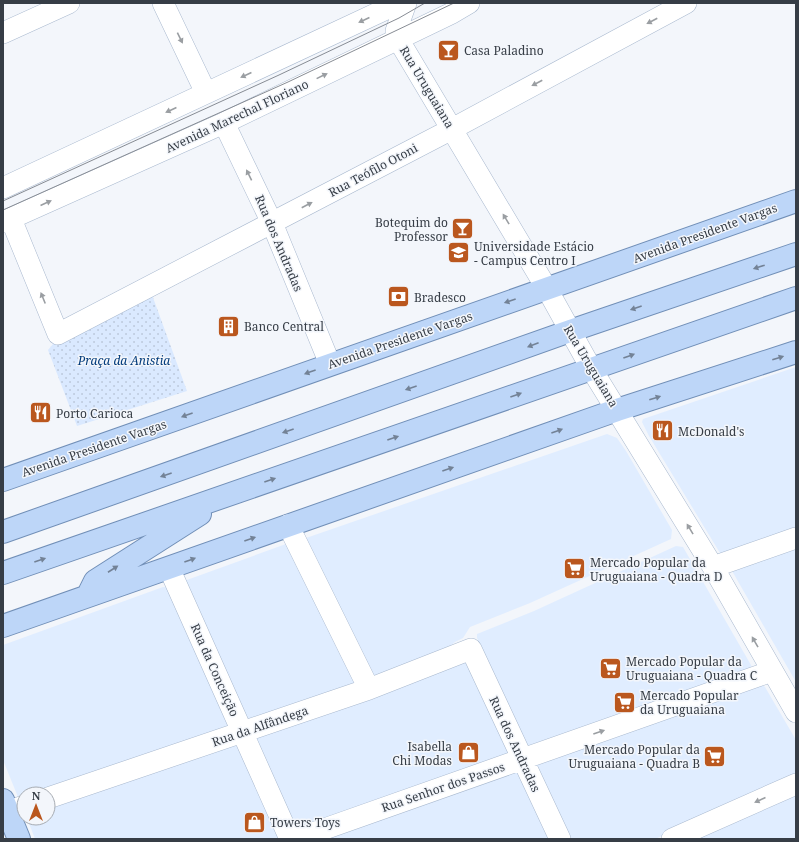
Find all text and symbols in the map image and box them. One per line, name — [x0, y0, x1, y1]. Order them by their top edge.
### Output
one-way arrow — [358, 17, 369, 23]
one-way arrow — [646, 18, 657, 25]
one-way arrow — [177, 33, 183, 44]
bar icon: Casa Paladino — [435, 37, 461, 63]
place label: Casa Paladino — [464, 42, 544, 59]
street label: Rua Uruguaiana — [396, 43, 458, 132]
one-way arrow — [240, 72, 252, 78]
one-way arrow — [316, 73, 328, 79]
street label: Avenida Marechal Floriano — [163, 75, 311, 157]
one-way arrow — [531, 80, 543, 86]
one-way arrow — [165, 107, 177, 113]
street label: Rua Teófilo Otoni — [325, 139, 421, 201]
one-way arrow — [246, 169, 252, 181]
street label: Rua dos Andradas — [251, 192, 307, 294]
street label: Avenida Presidente Vargas — [631, 199, 779, 267]
one-way arrow — [41, 200, 52, 206]
one-way arrow — [301, 202, 312, 208]
one-way arrow — [502, 213, 509, 225]
place label: Botequim do Professor — [375, 214, 448, 245]
bar icon: Botequim do Professor — [450, 216, 476, 242]
place label: Universidade Estácio - Campus Centro I — [474, 238, 594, 269]
school or university icon: Universidade Estácio - Campus Centro I — [446, 240, 472, 266]
one-way arrow — [753, 264, 765, 270]
bank icon: Bradesco — [386, 284, 412, 310]
place label: Bradesco — [414, 289, 466, 306]
one-way arrow — [40, 292, 46, 303]
one-way arrow — [504, 298, 516, 304]
one-way arrow — [630, 305, 642, 311]
street label: Avenida Presidente Vargas — [325, 307, 475, 373]
building icon: Banco Central — [216, 313, 242, 339]
place label: Banco Central — [244, 318, 324, 335]
street label: Rua Uruguaiana — [560, 322, 622, 411]
one-way arrow — [527, 342, 539, 348]
park label: Praça da Anistia — [77, 352, 170, 369]
one-way arrow — [623, 353, 635, 359]
one-way arrow — [773, 355, 785, 361]
one-way arrow — [303, 369, 315, 375]
one-way arrow — [404, 386, 416, 392]
one-way arrow — [510, 392, 522, 398]
one-way arrow — [649, 395, 661, 401]
restaurant icon: Porto Carioca — [28, 400, 54, 426]
place label: Porto Carioca — [56, 405, 134, 422]
one-way arrow — [181, 412, 193, 418]
street label: Avenida Presidente Vargas — [19, 415, 169, 481]
restaurant icon: McDonald's — [649, 418, 675, 444]
place label: McDonald's — [678, 423, 744, 440]
one-way arrow — [551, 428, 563, 434]
one-way arrow — [282, 429, 294, 435]
one-way arrow — [387, 435, 399, 441]
one-way arrow — [442, 466, 454, 472]
one-way arrow — [159, 472, 171, 478]
one-way arrow — [264, 477, 276, 483]
one-way arrow — [686, 524, 694, 534]
one-way arrow — [244, 536, 256, 542]
place label: Mercado Popular da Uruguaiana - Quadra D — [590, 554, 723, 585]
supermarket icon: Mercado Popular da Uruguaiana - Quadra D — [562, 556, 588, 582]
one-way arrow — [34, 557, 46, 563]
one-way arrow — [184, 557, 196, 563]
one-way arrow — [107, 566, 119, 573]
street label: Rua da Conceição — [187, 621, 243, 719]
one-way arrow — [752, 636, 759, 648]
place label: Mercado Popular da Uruguaiana - Quadra C — [626, 653, 757, 684]
supermarket icon: Mercado Popular da Uruguaiana - Quadra C — [597, 655, 623, 681]
place label: Mercado Popular da Uruguaiana — [640, 687, 739, 718]
supermarket icon: Mercado Popular da Uruguaiana — [611, 689, 637, 715]
street label: Rua dos Andradas — [485, 694, 545, 794]
street label: Rua da Alfândega — [210, 701, 311, 750]
one-way arrow — [593, 729, 605, 735]
place label: Isabella Chi Modas — [392, 738, 452, 769]
shop icon: Isabella Chi Modas — [455, 740, 481, 766]
place label: Mercado Popular da Uruguaiana - Quadra B — [568, 741, 700, 772]
supermarket icon: Mercado Popular da Uruguaiana - Quadra B — [702, 743, 728, 769]
street label: Rua Senhor dos Passos — [379, 758, 507, 816]
north arrow — [16, 786, 56, 826]
text: N — [32, 788, 41, 803]
one-way arrow — [754, 797, 766, 803]
shop icon: Towers Toys — [241, 809, 267, 835]
place label: Towers Toys — [270, 814, 340, 831]

